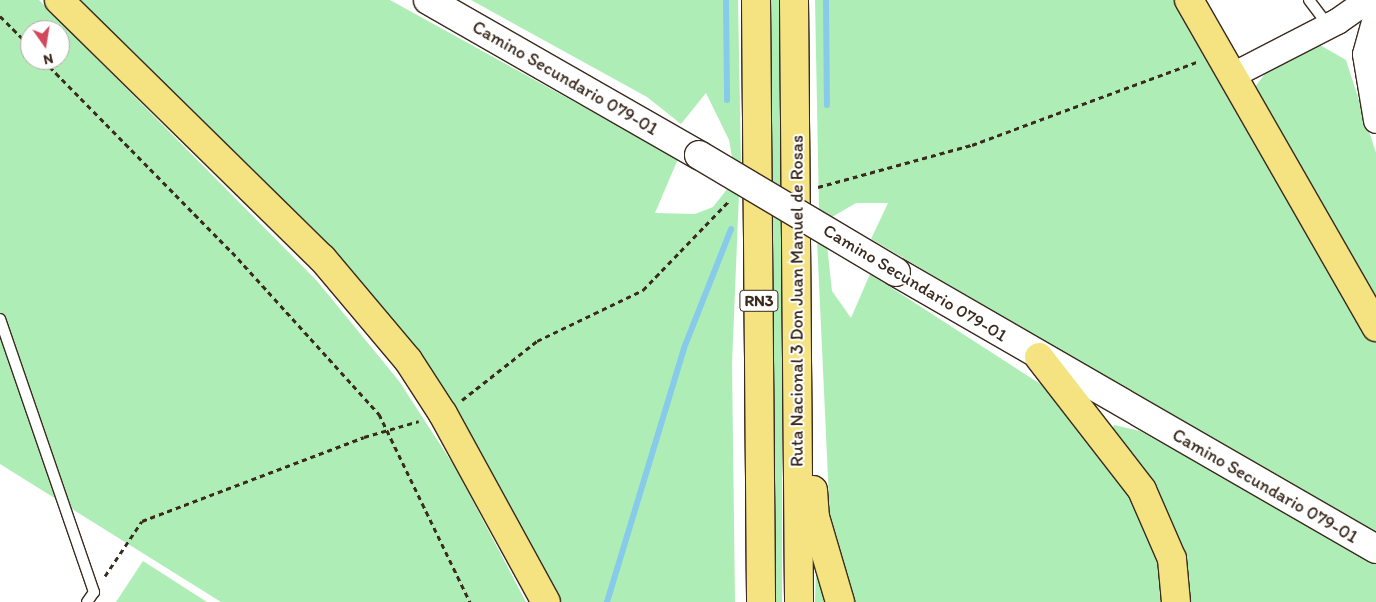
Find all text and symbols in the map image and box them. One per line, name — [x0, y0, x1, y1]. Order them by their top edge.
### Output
street label: Camino Secundario 079-01 — [469, 16, 661, 140]
north arrow — [20, 20, 70, 70]
text: N — [42, 50, 55, 68]
street label: Ruta Nacional 3 Don Juan Manuel de Rosas — [786, 135, 808, 467]
street label: Camino Secundario 079-01 — [819, 220, 1011, 346]
road number: RN3 — [739, 288, 779, 314]
street label: Camino Secundario 079-01 — [1169, 424, 1361, 548]

